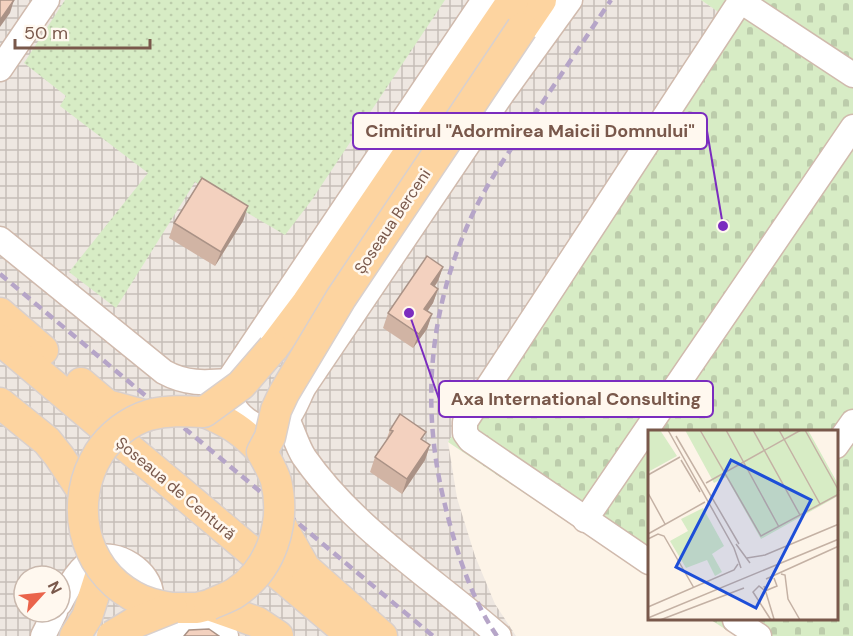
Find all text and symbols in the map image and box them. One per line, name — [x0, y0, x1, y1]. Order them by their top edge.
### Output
scale bar — [15, 12, 150, 50]
text: 50 m — [24, 21, 68, 45]
callout: Cimitirul "Adormirea Maicii Domnului" — [353, 113, 707, 149]
text: Cimitirul "Adormirea Maicii Domnului" — [365, 119, 695, 143]
street label: Șoseaua Berceni — [350, 165, 435, 278]
callout: Axa International Consulting — [439, 381, 713, 417]
text: Axa International Consulting — [451, 387, 701, 411]
inset map — [648, 430, 838, 621]
street label: Șoseaua de Centură — [112, 432, 240, 545]
north arrow — [12, 564, 72, 624]
text: N — [43, 577, 67, 597]

